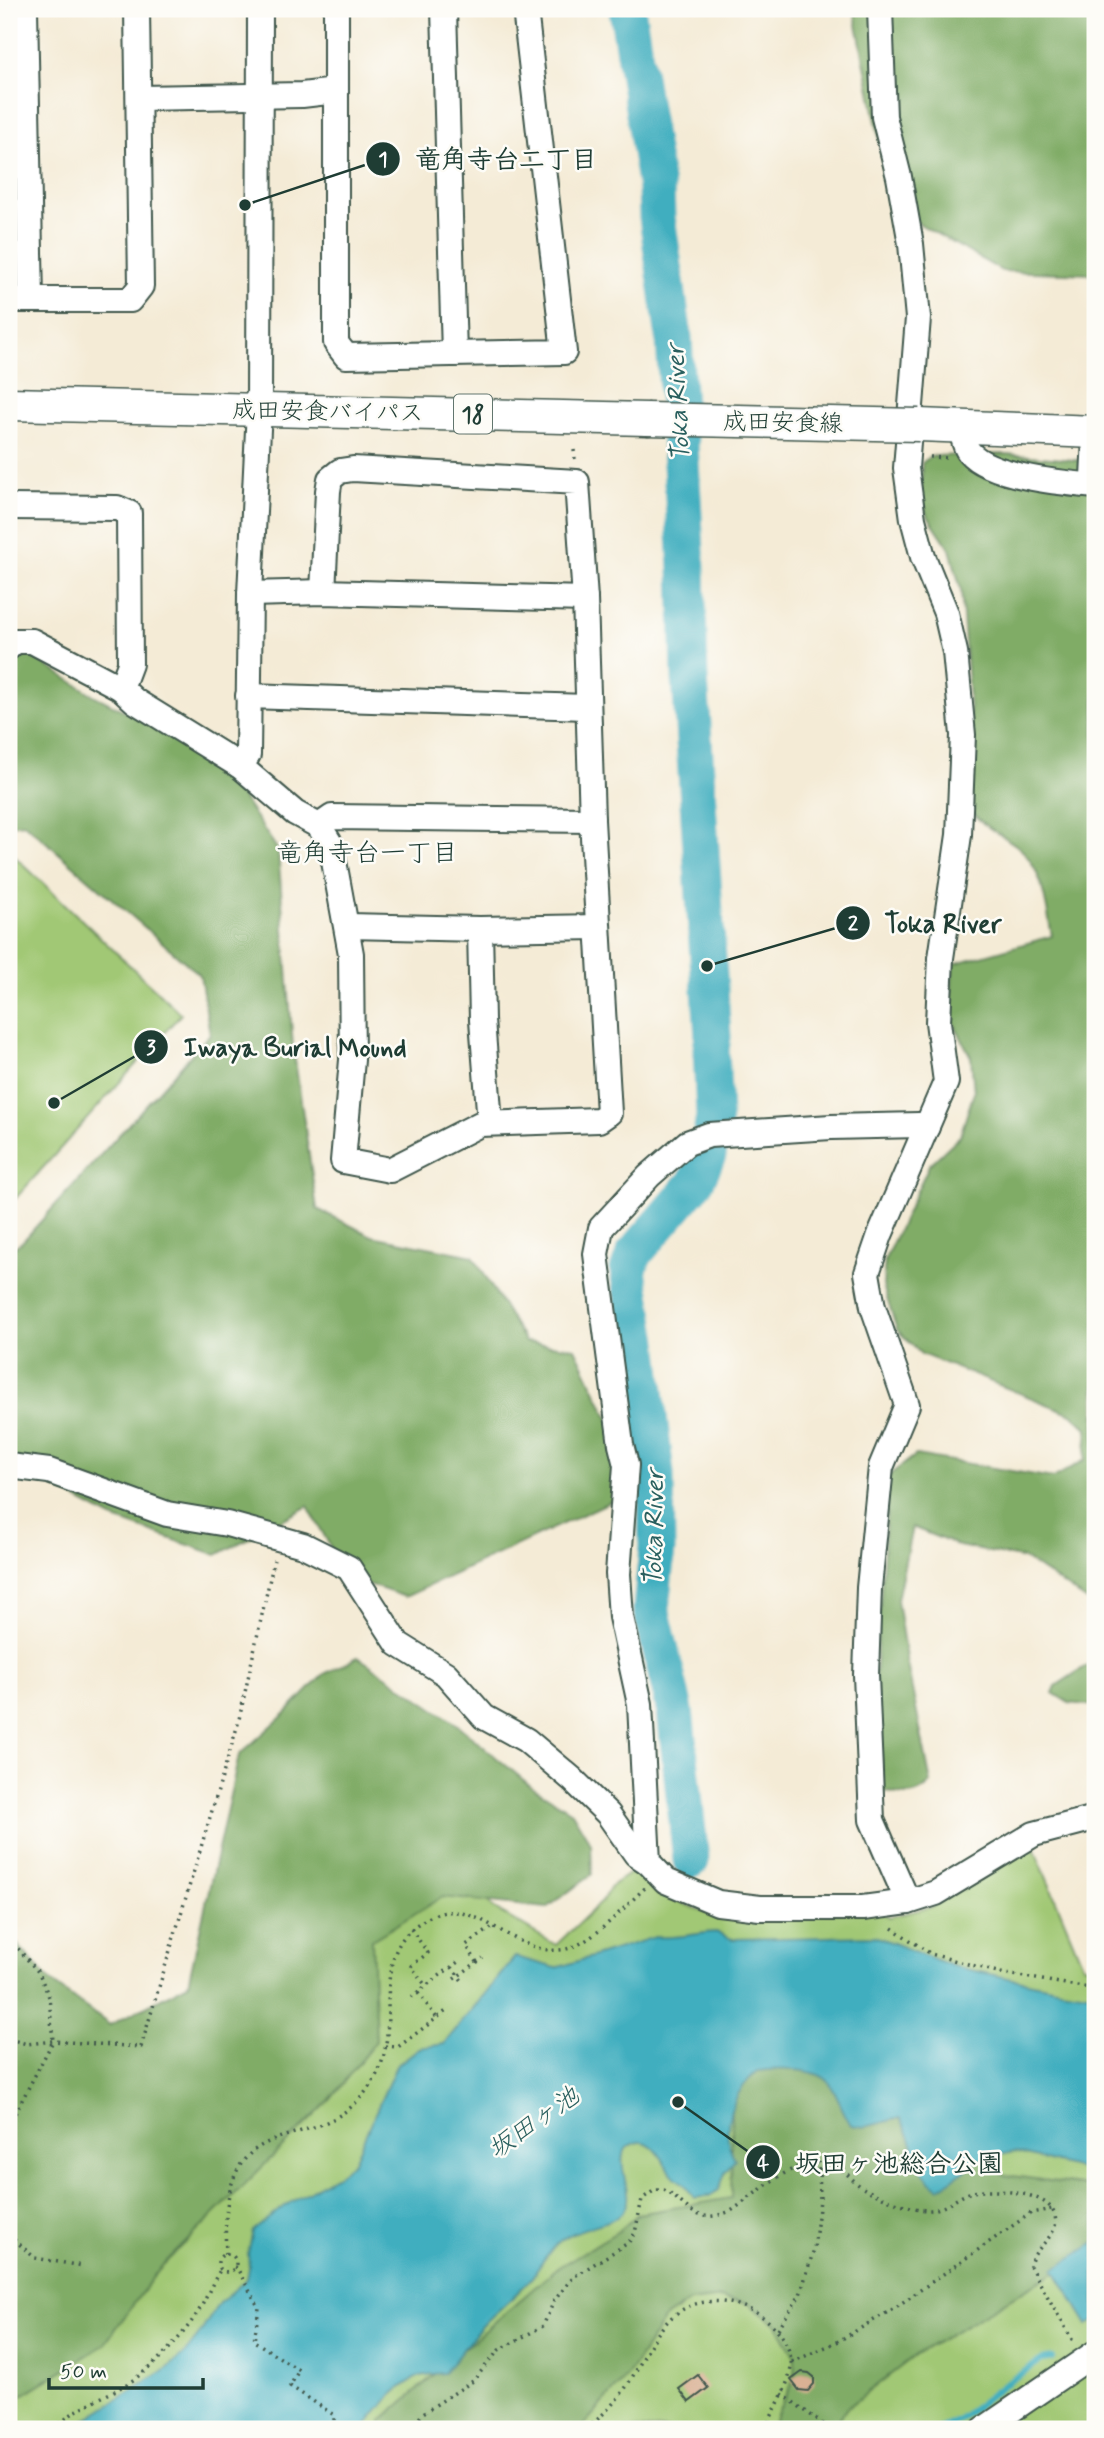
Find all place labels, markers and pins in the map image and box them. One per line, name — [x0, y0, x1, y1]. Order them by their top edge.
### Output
callout: 竜角寺台二丁目 — [366, 135, 611, 182]
callout: Toka River — [836, 900, 1015, 947]
callout: Iwaya Burial Mound — [134, 1023, 422, 1070]
callout: 坂田ヶ池総合公園 — [746, 2139, 1017, 2186]

